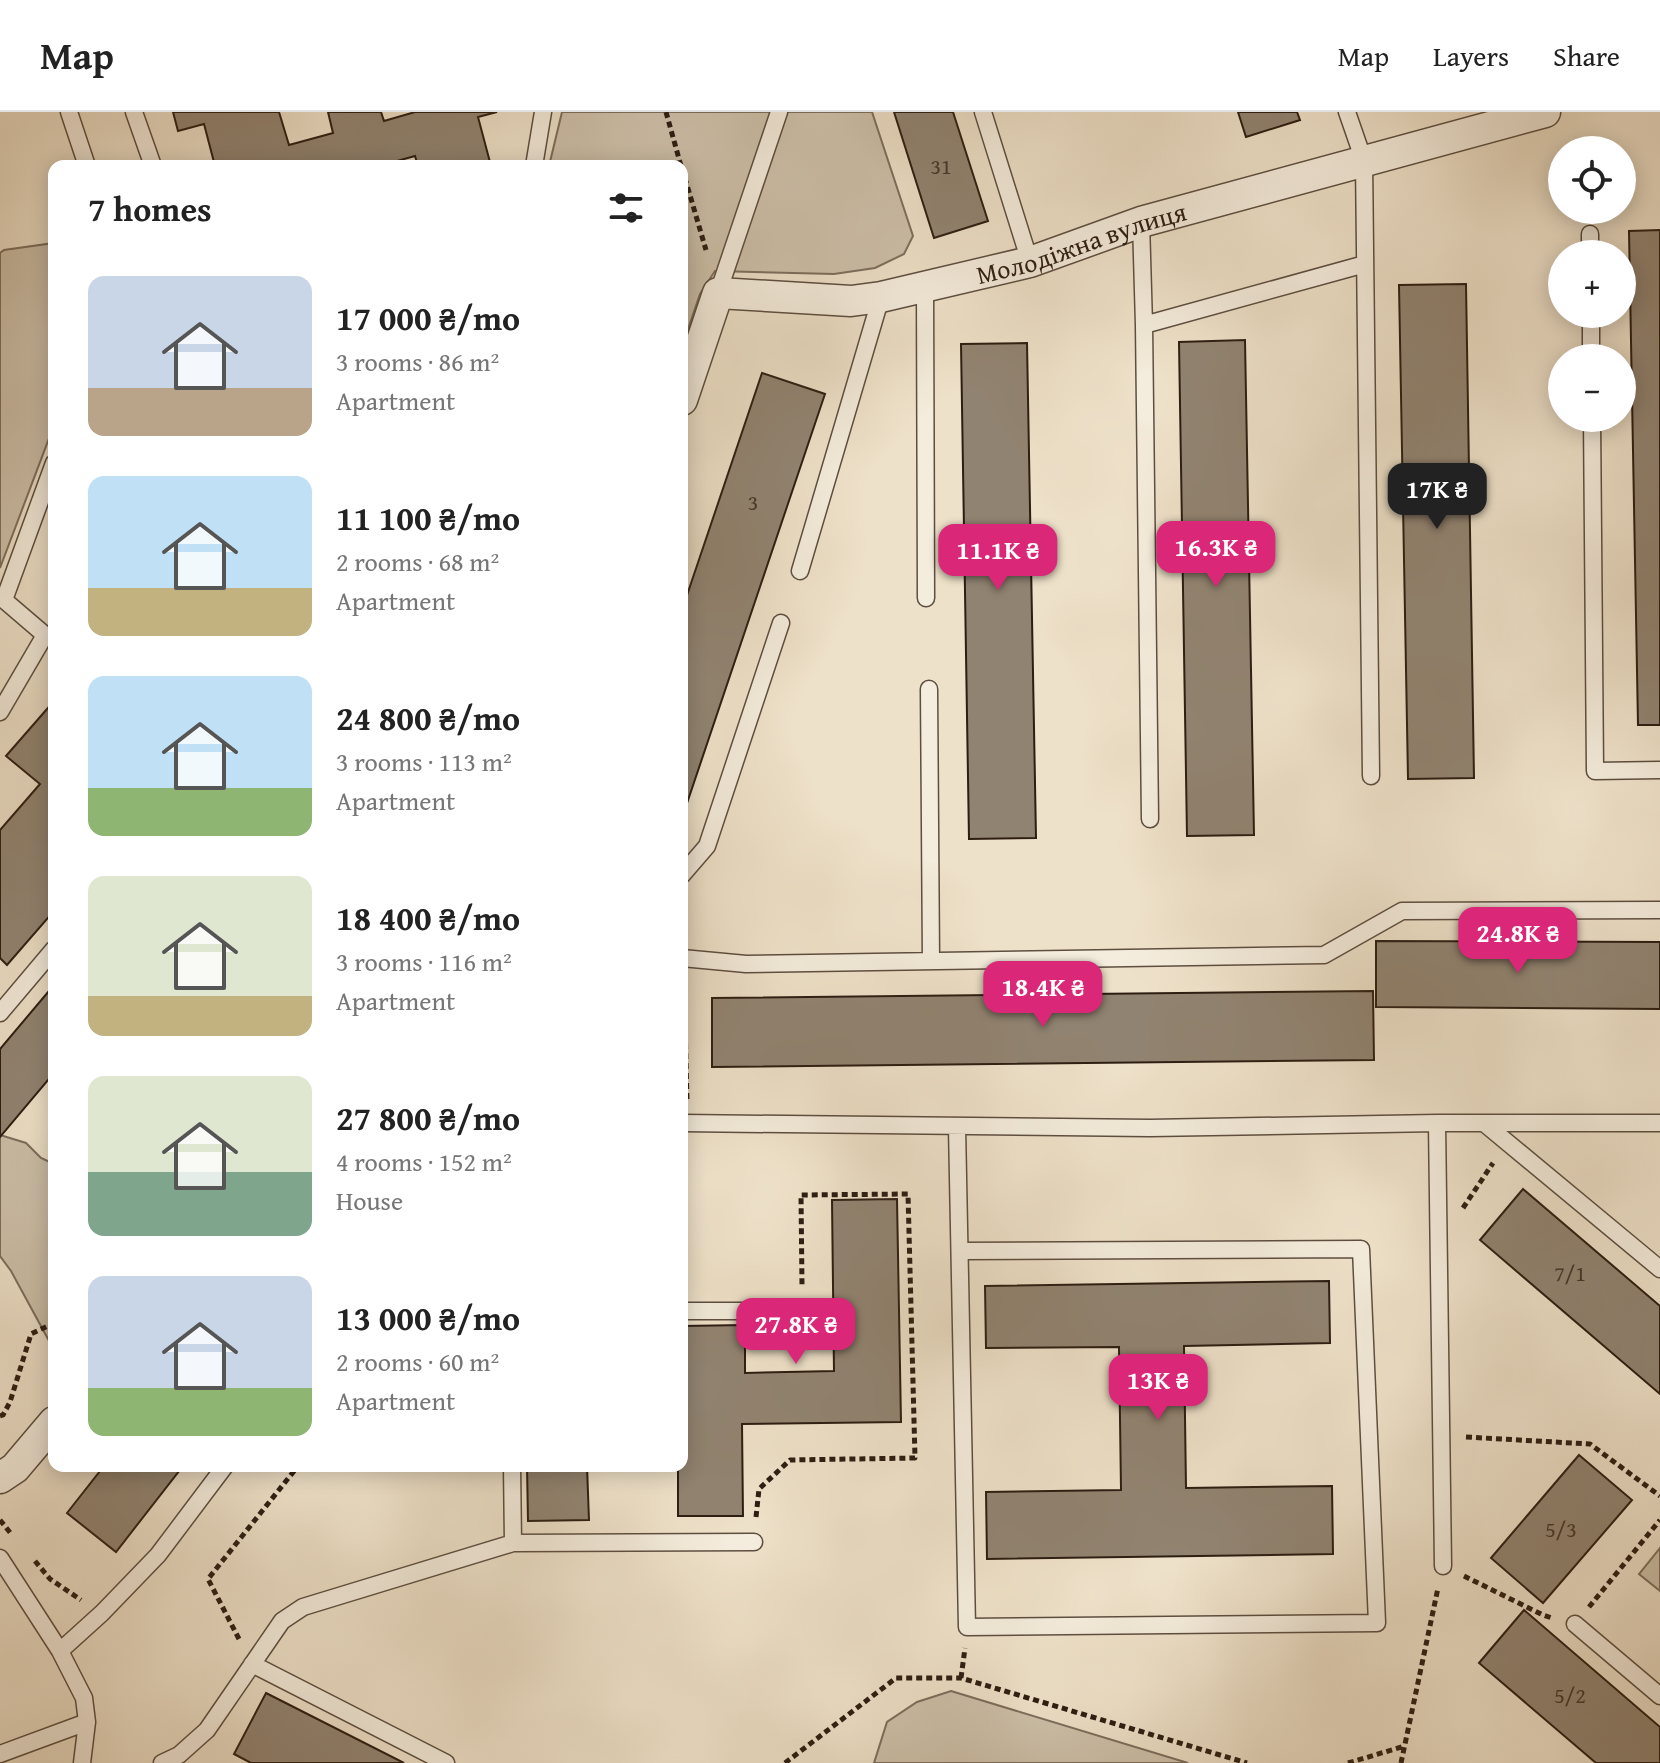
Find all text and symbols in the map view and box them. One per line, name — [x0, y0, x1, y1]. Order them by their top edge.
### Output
text: Map — [40, 27, 114, 83]
text: Map — [1338, 35, 1389, 76]
text: Layers — [1433, 35, 1509, 76]
text: Share — [1553, 35, 1620, 76]
map controls — [1548, 136, 1636, 432]
button: locate — [1548, 136, 1636, 224]
house number: 31 — [930, 150, 952, 182]
text: 7 homes — [88, 184, 212, 233]
icon: filters — [604, 186, 648, 230]
street label: Молодіжна вулиця — [972, 191, 1190, 294]
button: + — [1548, 240, 1636, 328]
text: 17 000 ₴/mo — [336, 293, 520, 342]
icon: home — [152, 308, 248, 404]
text: 3 rooms · 86 m² — [336, 342, 499, 381]
button: − — [1548, 344, 1636, 432]
text: Apartment — [336, 381, 455, 420]
pin: 17K ₴ — [1381, 463, 1493, 531]
text: 17K ₴ — [1406, 469, 1468, 508]
house number: 3 — [748, 486, 758, 518]
text: 11 100 ₴/mo — [336, 493, 520, 542]
icon: home — [152, 508, 248, 604]
pin: 16.3K ₴ — [1142, 521, 1290, 589]
pin: 11.1K ₴ — [924, 524, 1072, 592]
text: 16.3K ₴ — [1174, 527, 1258, 566]
text: 11.1K ₴ — [956, 530, 1040, 569]
text: 2 rooms · 68 m² — [336, 542, 499, 581]
text: Apartment — [336, 581, 455, 620]
text: 24 800 ₴/mo — [336, 693, 520, 742]
icon: home — [152, 708, 248, 804]
text: 3 rooms · 113 m² — [336, 742, 512, 781]
text: Apartment — [336, 781, 455, 820]
text: 18 400 ₴/mo — [336, 893, 520, 942]
pin: 24.8K ₴ — [1444, 907, 1592, 975]
icon: home — [152, 908, 248, 1004]
text: 24.8K ₴ — [1476, 913, 1560, 952]
text: 3 rooms · 116 m² — [336, 942, 512, 981]
pin: 18.4K ₴ — [969, 961, 1117, 1029]
text: 18.4K ₴ — [1001, 967, 1085, 1006]
text: Apartment — [336, 981, 455, 1020]
text: 27 800 ₴/mo — [336, 1093, 520, 1142]
icon: home — [152, 1108, 248, 1204]
text: 4 rooms · 152 m² — [336, 1142, 512, 1181]
text: House — [336, 1181, 403, 1220]
house number: 7/1 — [1554, 1257, 1586, 1289]
text: 13 000 ₴/mo — [336, 1293, 520, 1342]
pin: 27.8K ₴ — [722, 1298, 870, 1366]
text: 27.8K ₴ — [754, 1304, 838, 1343]
icon: home — [152, 1308, 248, 1404]
text: 2 rooms · 60 m² — [336, 1342, 499, 1381]
pin: 13K ₴ — [1102, 1354, 1214, 1422]
text: 13K ₴ — [1127, 1360, 1189, 1399]
text: Apartment — [336, 1381, 455, 1420]
house number: 5/3 — [1545, 1513, 1577, 1545]
house number: 5/2 — [1554, 1679, 1586, 1711]

